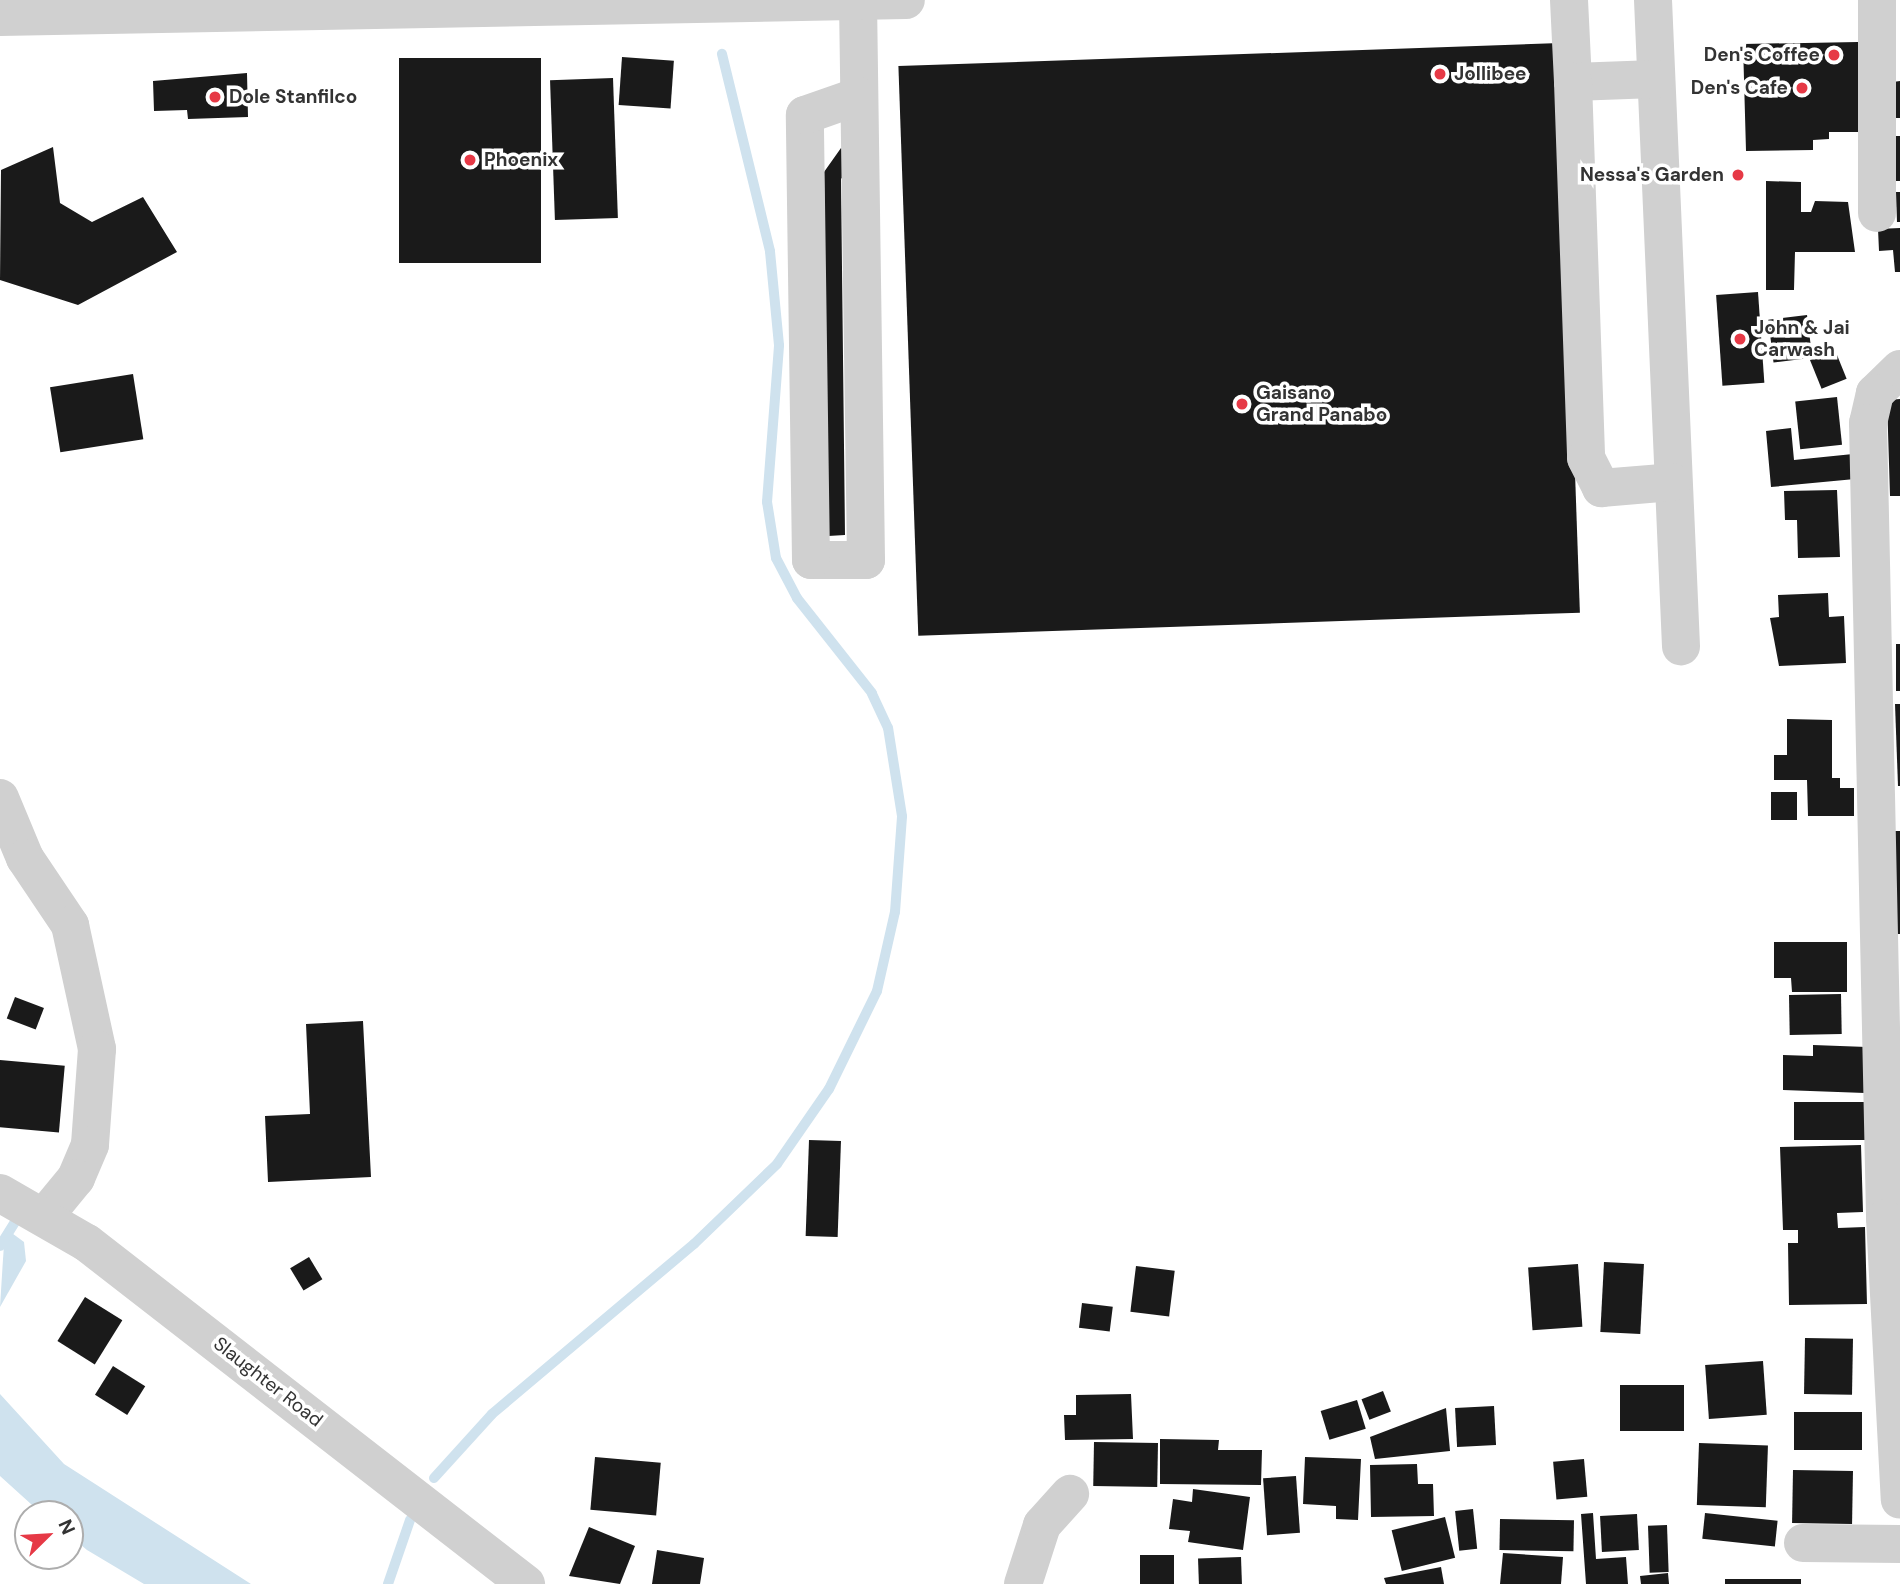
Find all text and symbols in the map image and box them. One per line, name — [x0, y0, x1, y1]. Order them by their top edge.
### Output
place label: Den's Coffee — [1704, 44, 1820, 66]
marker: Den's Coffee — [1826, 47, 1842, 63]
place label: Jollibee — [1454, 63, 1527, 85]
marker: Jollibee — [1432, 66, 1448, 82]
place label: Den's Cafe — [1691, 77, 1788, 99]
marker: Den's Cafe — [1794, 80, 1810, 96]
place label: Dole Stanfilco — [229, 86, 357, 108]
marker: Dole Stanfilco — [207, 89, 223, 105]
place label: Phoenix — [484, 149, 558, 171]
marker: Phoenix — [462, 152, 478, 168]
place label: Nessa's Garden — [1580, 164, 1724, 186]
marker: Nessa's Garden — [1730, 167, 1746, 183]
place label: John & Jai Carwash — [1754, 317, 1850, 361]
marker: John & Jai Carwash — [1732, 331, 1748, 347]
place label: Gaisano Grand Panabo — [1256, 382, 1387, 426]
marker: Gaisano Grand Panabo — [1234, 396, 1250, 412]
street label: Slaughter Road — [209, 1332, 327, 1432]
north arrow — [14, 1500, 84, 1570]
text: N — [53, 1516, 81, 1538]

